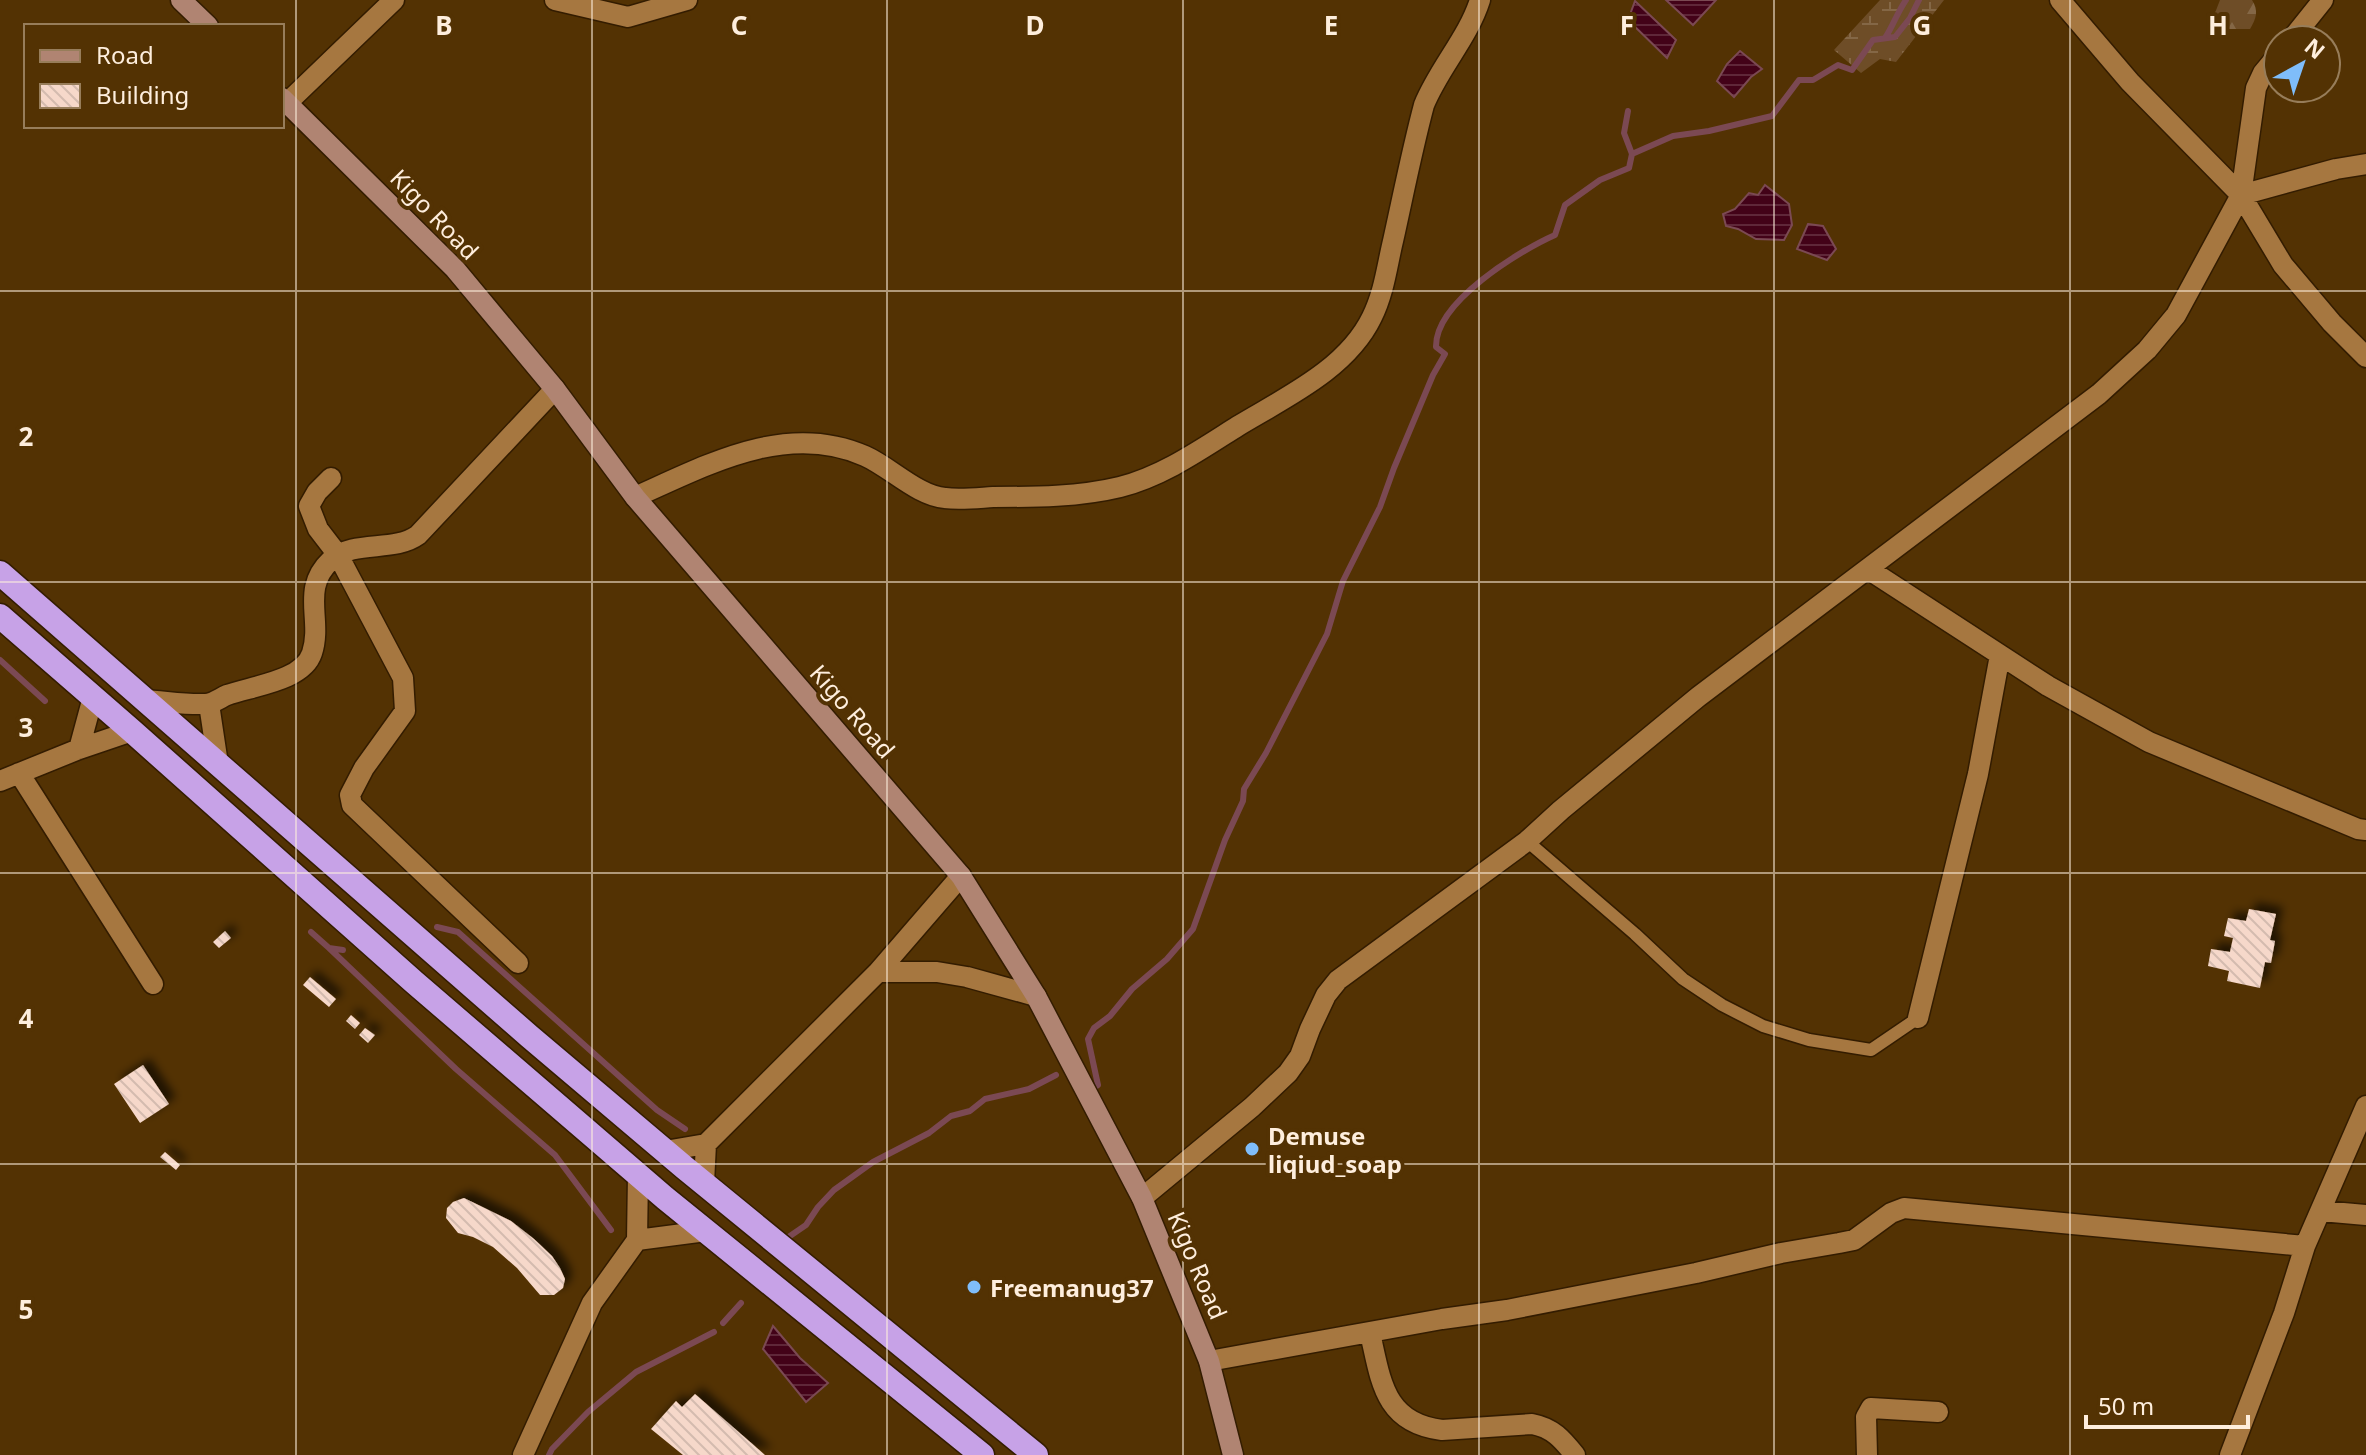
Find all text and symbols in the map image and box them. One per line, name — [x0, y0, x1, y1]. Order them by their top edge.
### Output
text: B — [435, 7, 453, 43]
text: C — [731, 7, 747, 43]
text: D — [1025, 7, 1045, 43]
text: E — [1324, 7, 1338, 43]
text: F — [1620, 7, 1634, 43]
text: G — [1913, 7, 1931, 43]
text: H — [2208, 7, 2228, 43]
legend — [24, 24, 284, 128]
north arrow — [2262, 24, 2342, 104]
text: N — [2299, 31, 2332, 65]
text: Road — [96, 38, 154, 71]
text: Building — [96, 78, 189, 111]
street label: Kigo Road — [383, 161, 487, 267]
text: 2 — [19, 418, 34, 454]
street label: Kigo Road — [803, 657, 903, 765]
text: 3 — [19, 709, 33, 745]
text: 4 — [19, 1000, 34, 1036]
place label: Demuse liqiud_soap — [1268, 1119, 1402, 1180]
marker: Demuse liqiud_soap — [1243, 1140, 1261, 1158]
street label: Kigo Road — [1160, 1206, 1236, 1324]
place label: Freemanug37 — [990, 1271, 1154, 1304]
marker: Freemanug37 — [965, 1278, 983, 1296]
text: 5 — [19, 1291, 33, 1327]
scale bar — [2086, 1379, 2248, 1429]
text: 50 m — [2098, 1389, 2154, 1422]

